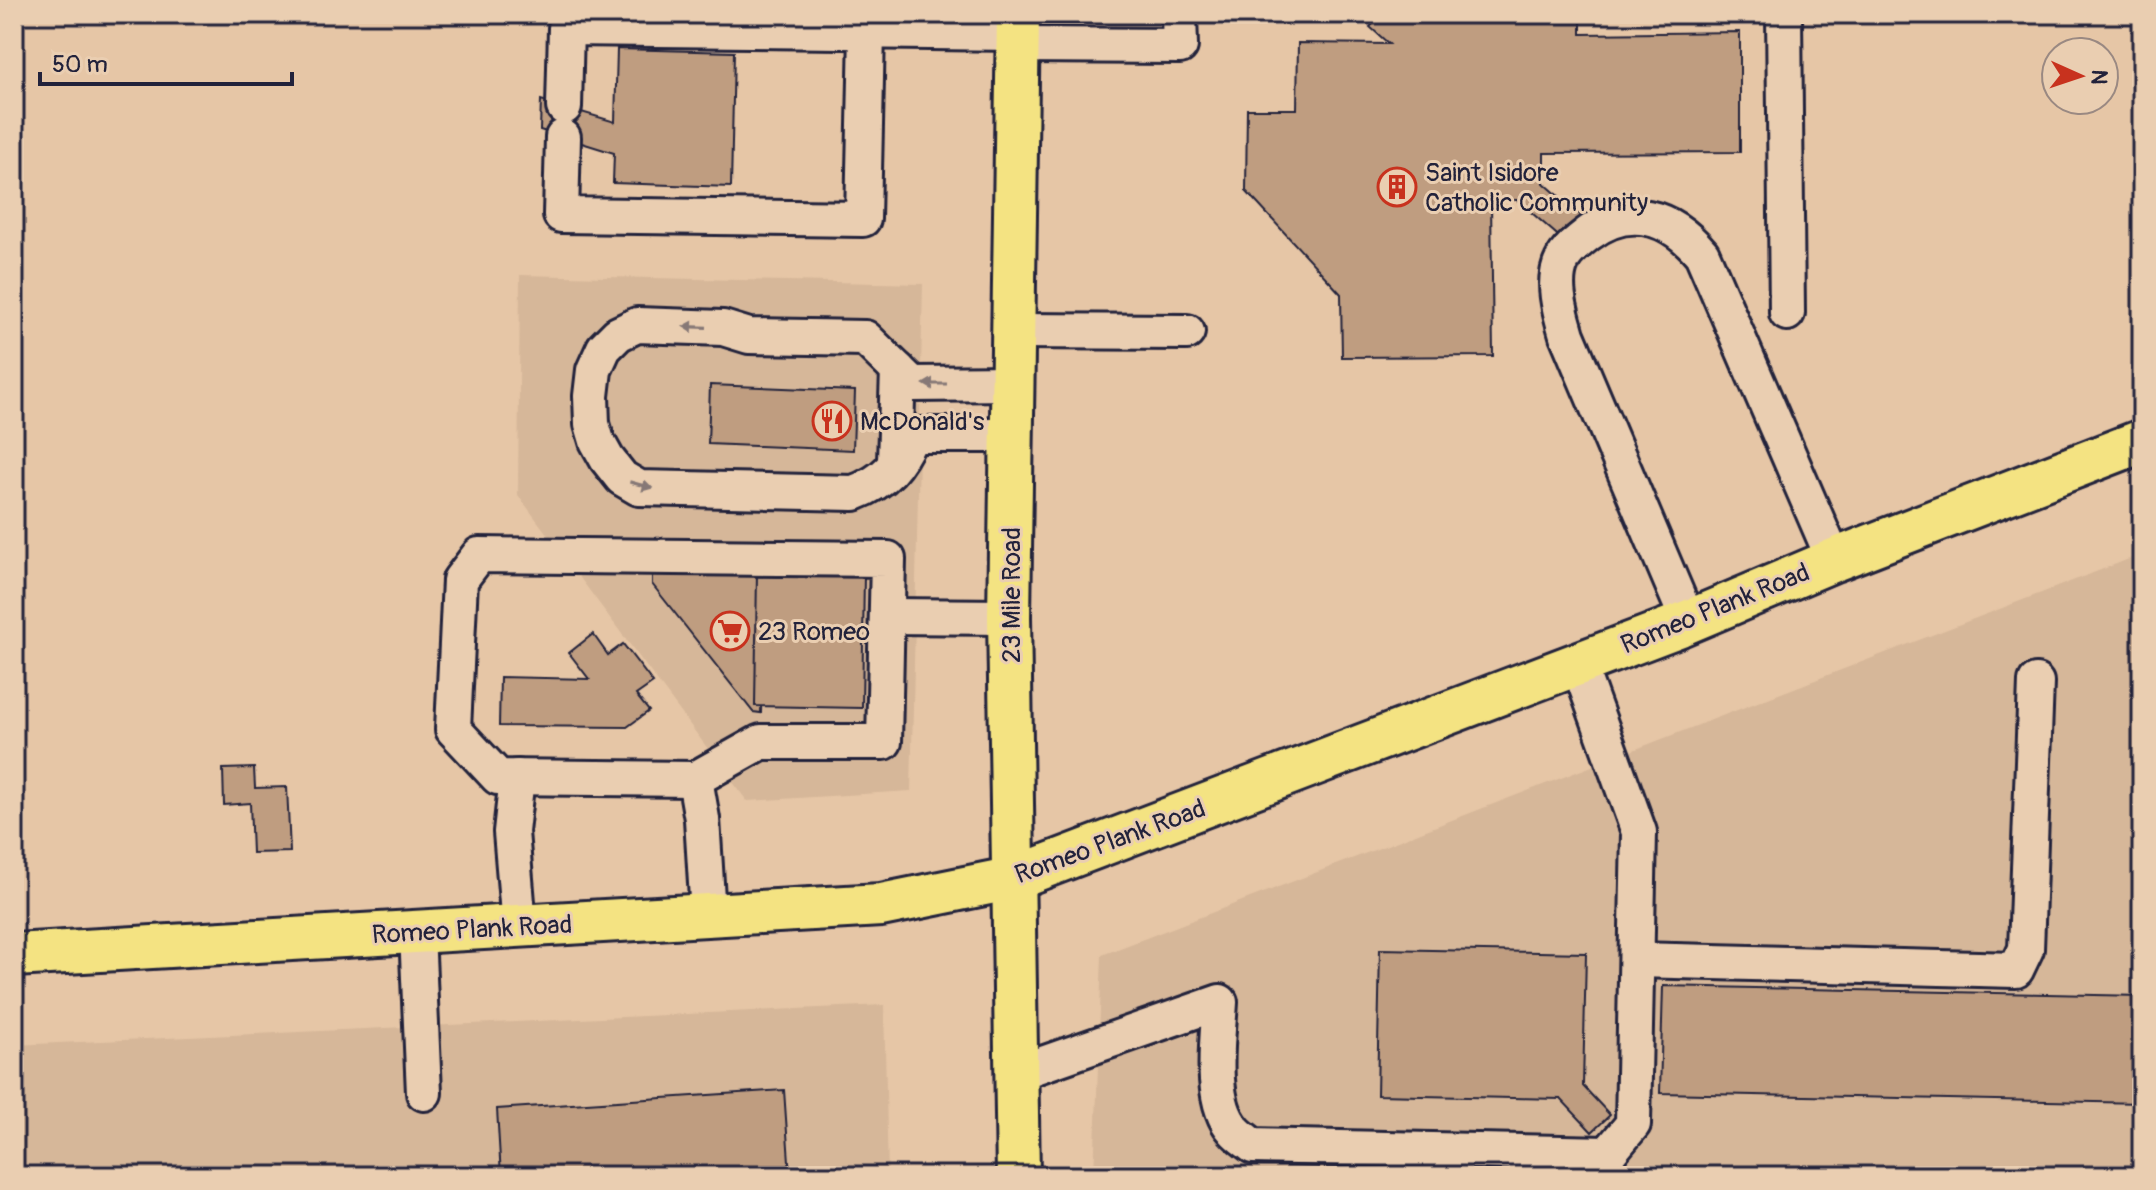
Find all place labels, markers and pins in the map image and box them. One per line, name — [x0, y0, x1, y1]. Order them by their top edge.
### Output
place label: Saint Isidore Catholic Community — [1425, 157, 1648, 219]
building icon: Saint Isidore Catholic Community — [1376, 166, 1418, 208]
restaurant icon: McDonald's — [811, 400, 853, 442]
place label: McDonald's — [860, 406, 985, 438]
supermarket icon: 23 Romeo — [709, 610, 751, 652]
place label: 23 Romeo — [758, 616, 870, 648]

